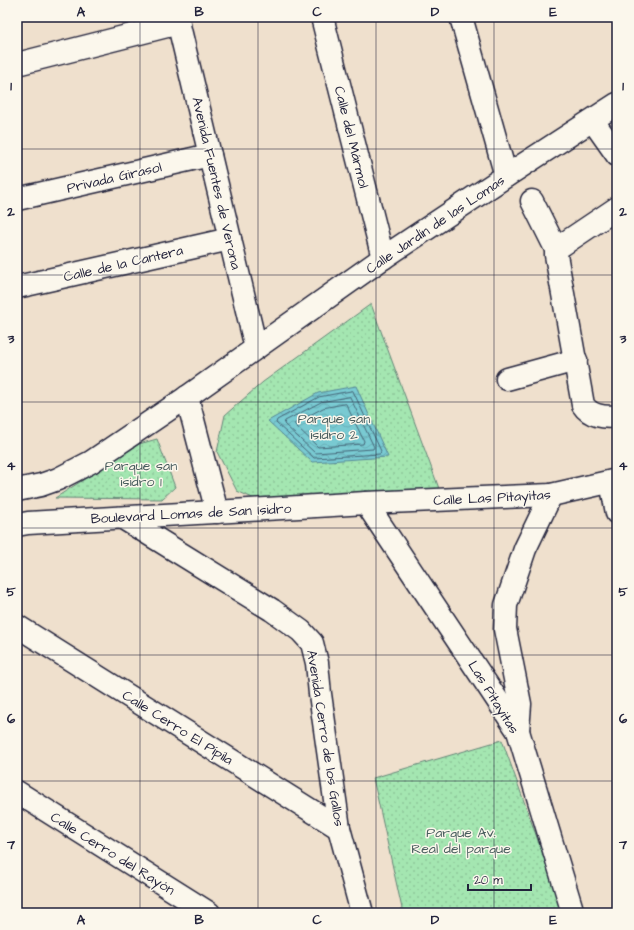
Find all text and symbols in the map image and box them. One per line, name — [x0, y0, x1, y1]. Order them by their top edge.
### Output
text: A — [77, 3, 86, 21]
text: B — [194, 3, 204, 21]
text: C — [312, 3, 322, 21]
text: D — [431, 3, 440, 21]
text: E — [549, 3, 557, 21]
text: 1 — [10, 77, 12, 95]
text: 1 — [622, 77, 624, 95]
street label: Calle del Mármol — [329, 84, 373, 190]
street label: Avenida Fuentes de Verona — [186, 95, 246, 271]
street label: Privada Girasol — [65, 157, 164, 199]
street label: Calle Jardín de las Lomas — [362, 171, 509, 279]
text: 2 — [6, 203, 15, 221]
text: 2 — [618, 203, 627, 221]
street label: Calle de la Cantera — [62, 241, 185, 287]
text: 3 — [7, 330, 15, 348]
text: 3 — [619, 330, 627, 348]
park label: Parque san isidro 2 — [298, 409, 370, 445]
park label: Parque san isidro 1 — [105, 456, 177, 492]
text: 4 — [7, 457, 16, 475]
text: 4 — [619, 457, 628, 475]
street label: Calle Las Pitayitas — [433, 485, 551, 511]
street label: Boulevard Lomas de San Isidro — [90, 499, 292, 529]
text: 5 — [6, 583, 16, 601]
text: 5 — [618, 583, 628, 601]
street label: Avenida Cerro de los Gallos — [301, 648, 349, 828]
street label: Las Pitayitas — [463, 657, 524, 738]
street label: Calle Cerro El Pípila — [118, 686, 237, 770]
text: 6 — [7, 710, 16, 728]
text: 6 — [619, 710, 628, 728]
street label: Calle Cerro del Rayón — [46, 807, 179, 900]
park label: Parque Av. Real del parque — [411, 823, 511, 859]
text: 7 — [6, 836, 16, 854]
text: 7 — [618, 836, 628, 854]
scale bar — [468, 866, 531, 892]
text: 20 m — [474, 872, 503, 889]
text: A — [77, 911, 86, 929]
text: B — [194, 911, 204, 929]
text: C — [312, 911, 322, 929]
text: D — [431, 911, 440, 929]
text: E — [549, 911, 557, 929]

